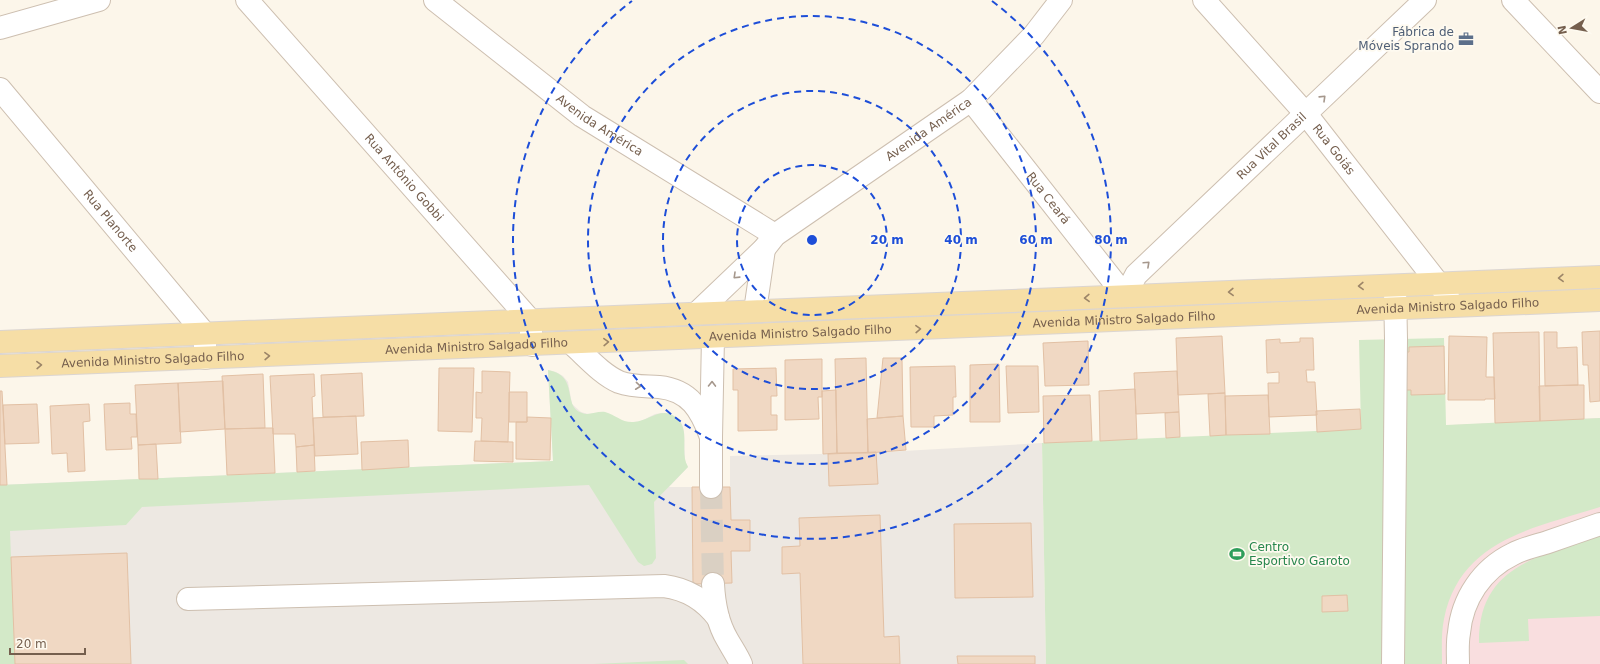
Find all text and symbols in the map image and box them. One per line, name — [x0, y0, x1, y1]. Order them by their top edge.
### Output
north arrow — [1552, 8, 1592, 48]
text: N — [1555, 24, 1570, 36]
place label: Fábrica de Móveis Sprando — [1358, 25, 1454, 53]
office icon: Fábrica de Móveis Sprando — [1457, 30, 1475, 48]
street label: Avenida América — [553, 91, 646, 159]
street label: Avenida América — [883, 95, 974, 164]
one-way arrow — [1318, 95, 1326, 103]
street label: Rua Vital Brasil — [1234, 110, 1309, 182]
street label: Rua Goiás — [1310, 121, 1358, 178]
street label: Rua Antônio Gobbi — [362, 131, 446, 224]
street label: Rua Ceará — [1024, 170, 1073, 227]
street label: Rua Planorte — [80, 187, 140, 255]
centre of rings — [805, 233, 819, 247]
text: 20 m — [870, 233, 904, 247]
text: 40 m — [944, 233, 978, 247]
text: 60 m — [1019, 233, 1053, 247]
text: 80 m — [1094, 233, 1128, 247]
one-way arrow — [1142, 262, 1150, 269]
one-way arrow — [733, 271, 741, 279]
one-way arrow — [1558, 274, 1564, 282]
one-way arrow — [1358, 282, 1364, 291]
one-way arrow — [1228, 287, 1234, 296]
one-way arrow — [1084, 293, 1090, 302]
street label: Avenida Ministro Salgado Filho — [1356, 296, 1540, 317]
street label: Avenida Ministro Salgado Filho — [1032, 309, 1216, 330]
street label: Avenida Ministro Salgado Filho — [709, 322, 892, 344]
one-way arrow — [915, 324, 921, 333]
street label: Avenida Ministro Salgado Filho — [385, 336, 568, 357]
one-way arrow — [603, 337, 610, 346]
street label: Avenida Ministro Salgado Filho — [61, 349, 245, 370]
one-way arrow — [264, 351, 270, 360]
one-way arrow — [36, 360, 42, 369]
one-way arrow — [635, 381, 641, 390]
one-way arrow — [708, 381, 716, 387]
place label: Centro Esportivo Garoto — [1249, 540, 1350, 568]
sports icon: Centro Esportivo Garoto — [1228, 545, 1246, 563]
scale bar — [10, 630, 85, 656]
text: 20 m — [16, 637, 47, 651]

